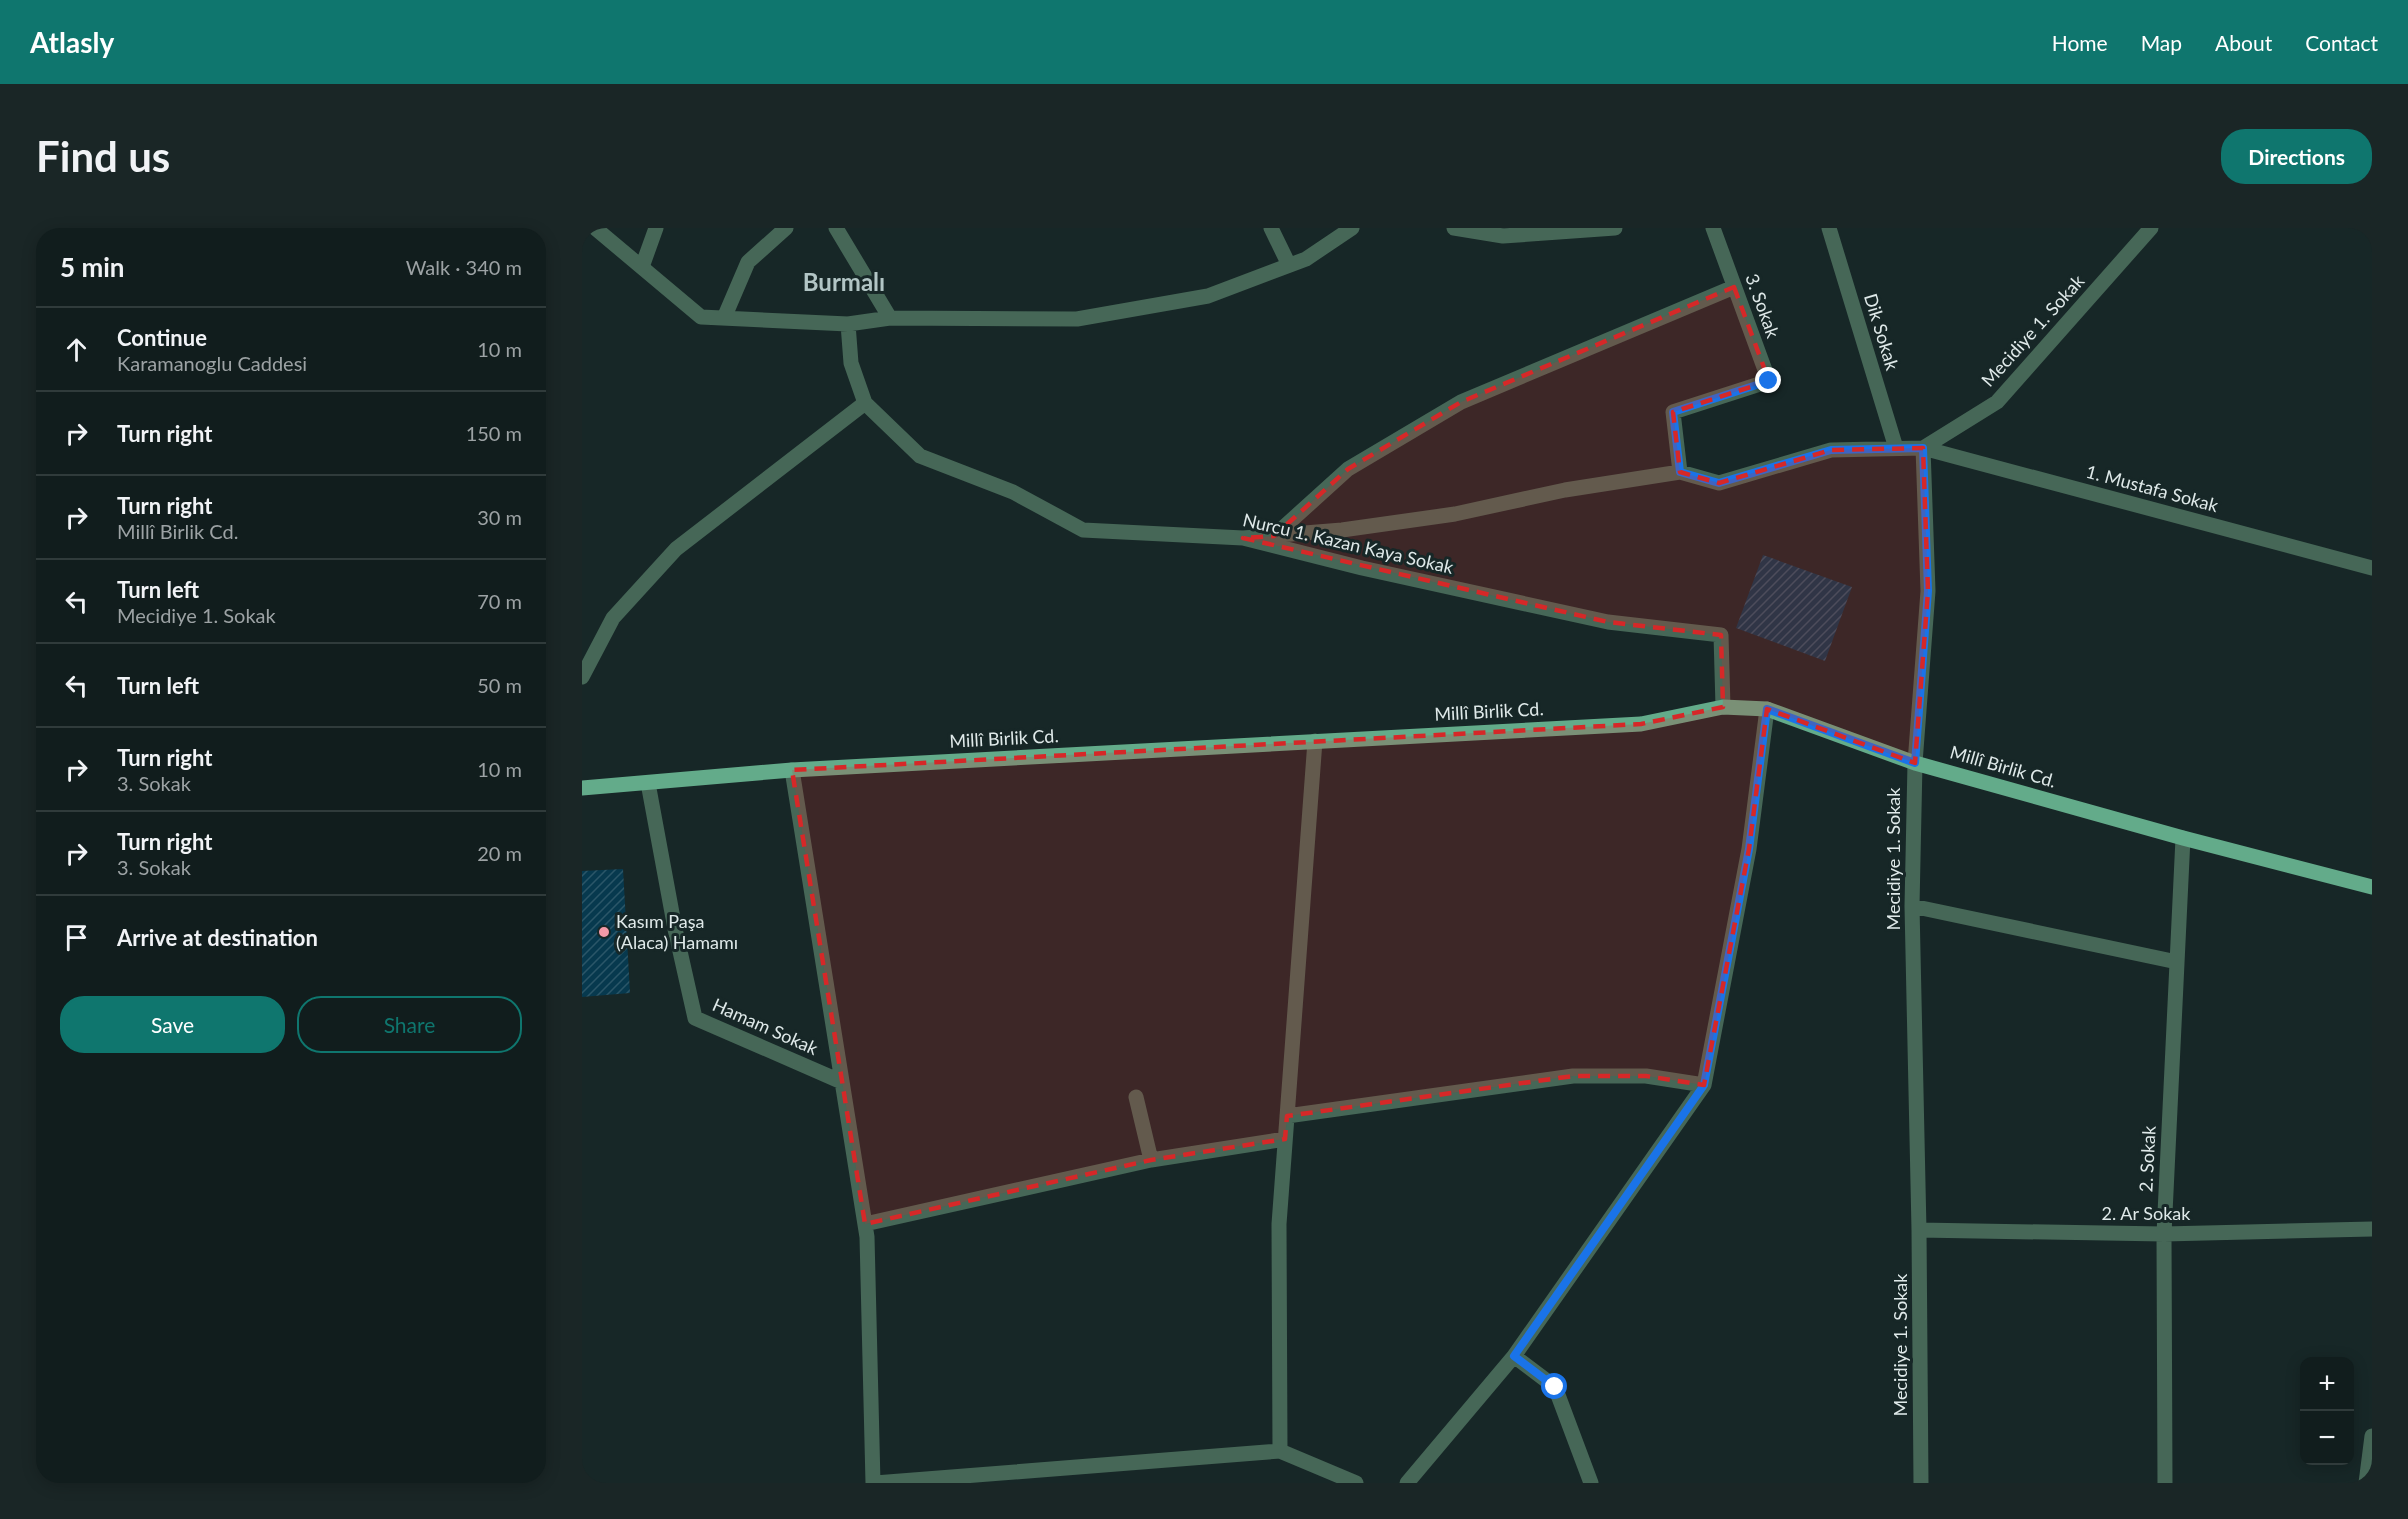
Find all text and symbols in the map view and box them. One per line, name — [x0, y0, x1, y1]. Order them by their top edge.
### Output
text: Atlasly — [30, 25, 114, 59]
text: Home — [2052, 30, 2108, 55]
text: Map — [2141, 30, 2182, 55]
text: About — [2215, 30, 2272, 55]
text: Contact — [2305, 30, 2378, 55]
button: Directions — [2221, 129, 2372, 184]
text: Find us — [36, 131, 170, 181]
text: 5 min — [60, 251, 124, 283]
text: Walk · 340 m — [406, 255, 522, 279]
district label: Burmalı — [803, 267, 885, 296]
street label: Mecidiye 1. Sokak — [1976, 269, 2089, 391]
street label: 3. Sokak — [1741, 271, 1785, 341]
street label: Dik Sokak — [1860, 291, 1904, 373]
text: Continue — [117, 324, 207, 351]
icon: ahead — [60, 333, 93, 366]
text: 10 m — [477, 337, 522, 361]
text: Karamanoglu Caddesi — [117, 351, 307, 375]
route end — [1755, 367, 1781, 393]
icon: right — [60, 417, 93, 450]
text: Turn right — [117, 420, 212, 447]
text: 150 m — [466, 421, 522, 445]
street label: 1. Mustafa Sokak — [2084, 460, 2222, 516]
text: Turn right — [117, 492, 212, 519]
icon: right — [60, 501, 93, 534]
text: 30 m — [477, 505, 522, 529]
street label: Nurcu 1. Kazan Kaya Sokak — [1241, 508, 1456, 578]
text: Millî Birlik Cd. — [117, 519, 239, 543]
text: Turn left — [117, 576, 199, 603]
icon: left — [60, 585, 93, 618]
text: 70 m — [477, 589, 522, 613]
text: Mecidiye 1. Sokak — [117, 603, 276, 627]
icon: left — [60, 669, 93, 702]
text: Turn left — [117, 672, 199, 699]
text: 50 m — [477, 673, 522, 697]
street label: Millî Birlik Cd. — [1434, 697, 1544, 725]
street label: Millî Birlik Cd. — [949, 724, 1059, 752]
street label: Millî Birlik Cd. — [1948, 740, 2059, 792]
text: Turn right — [117, 744, 212, 771]
icon: right — [60, 753, 93, 786]
text: 10 m — [477, 757, 522, 781]
text: 3. Sokak — [117, 771, 191, 795]
street label: Mecidiye 1. Sokak — [1882, 787, 1904, 930]
text: Turn right — [117, 828, 212, 855]
icon: right — [60, 837, 93, 870]
text: 20 m — [477, 841, 522, 865]
text: 3. Sokak — [117, 855, 191, 879]
place label: Kasım Paşa (Alaca) Hamamı — [616, 910, 738, 953]
icon: arrive — [60, 921, 93, 954]
text: Arrive at destination — [117, 924, 318, 951]
marker: Kasım Paşa (Alaca) Hamamı — [597, 925, 611, 939]
street label: Hamam Sokak — [709, 993, 822, 1059]
button: Save — [60, 996, 285, 1053]
button: Share — [297, 996, 522, 1053]
street label: 2. Sokak — [2134, 1124, 2160, 1193]
street label: 2. Ar Sokak — [2102, 1202, 2191, 1224]
street label: Mecidiye 1. Sokak — [1889, 1273, 1911, 1416]
map controls — [2300, 1357, 2354, 1465]
button: + — [2300, 1357, 2354, 1411]
route start — [1541, 1373, 1567, 1399]
button: − — [2300, 1411, 2354, 1465]

